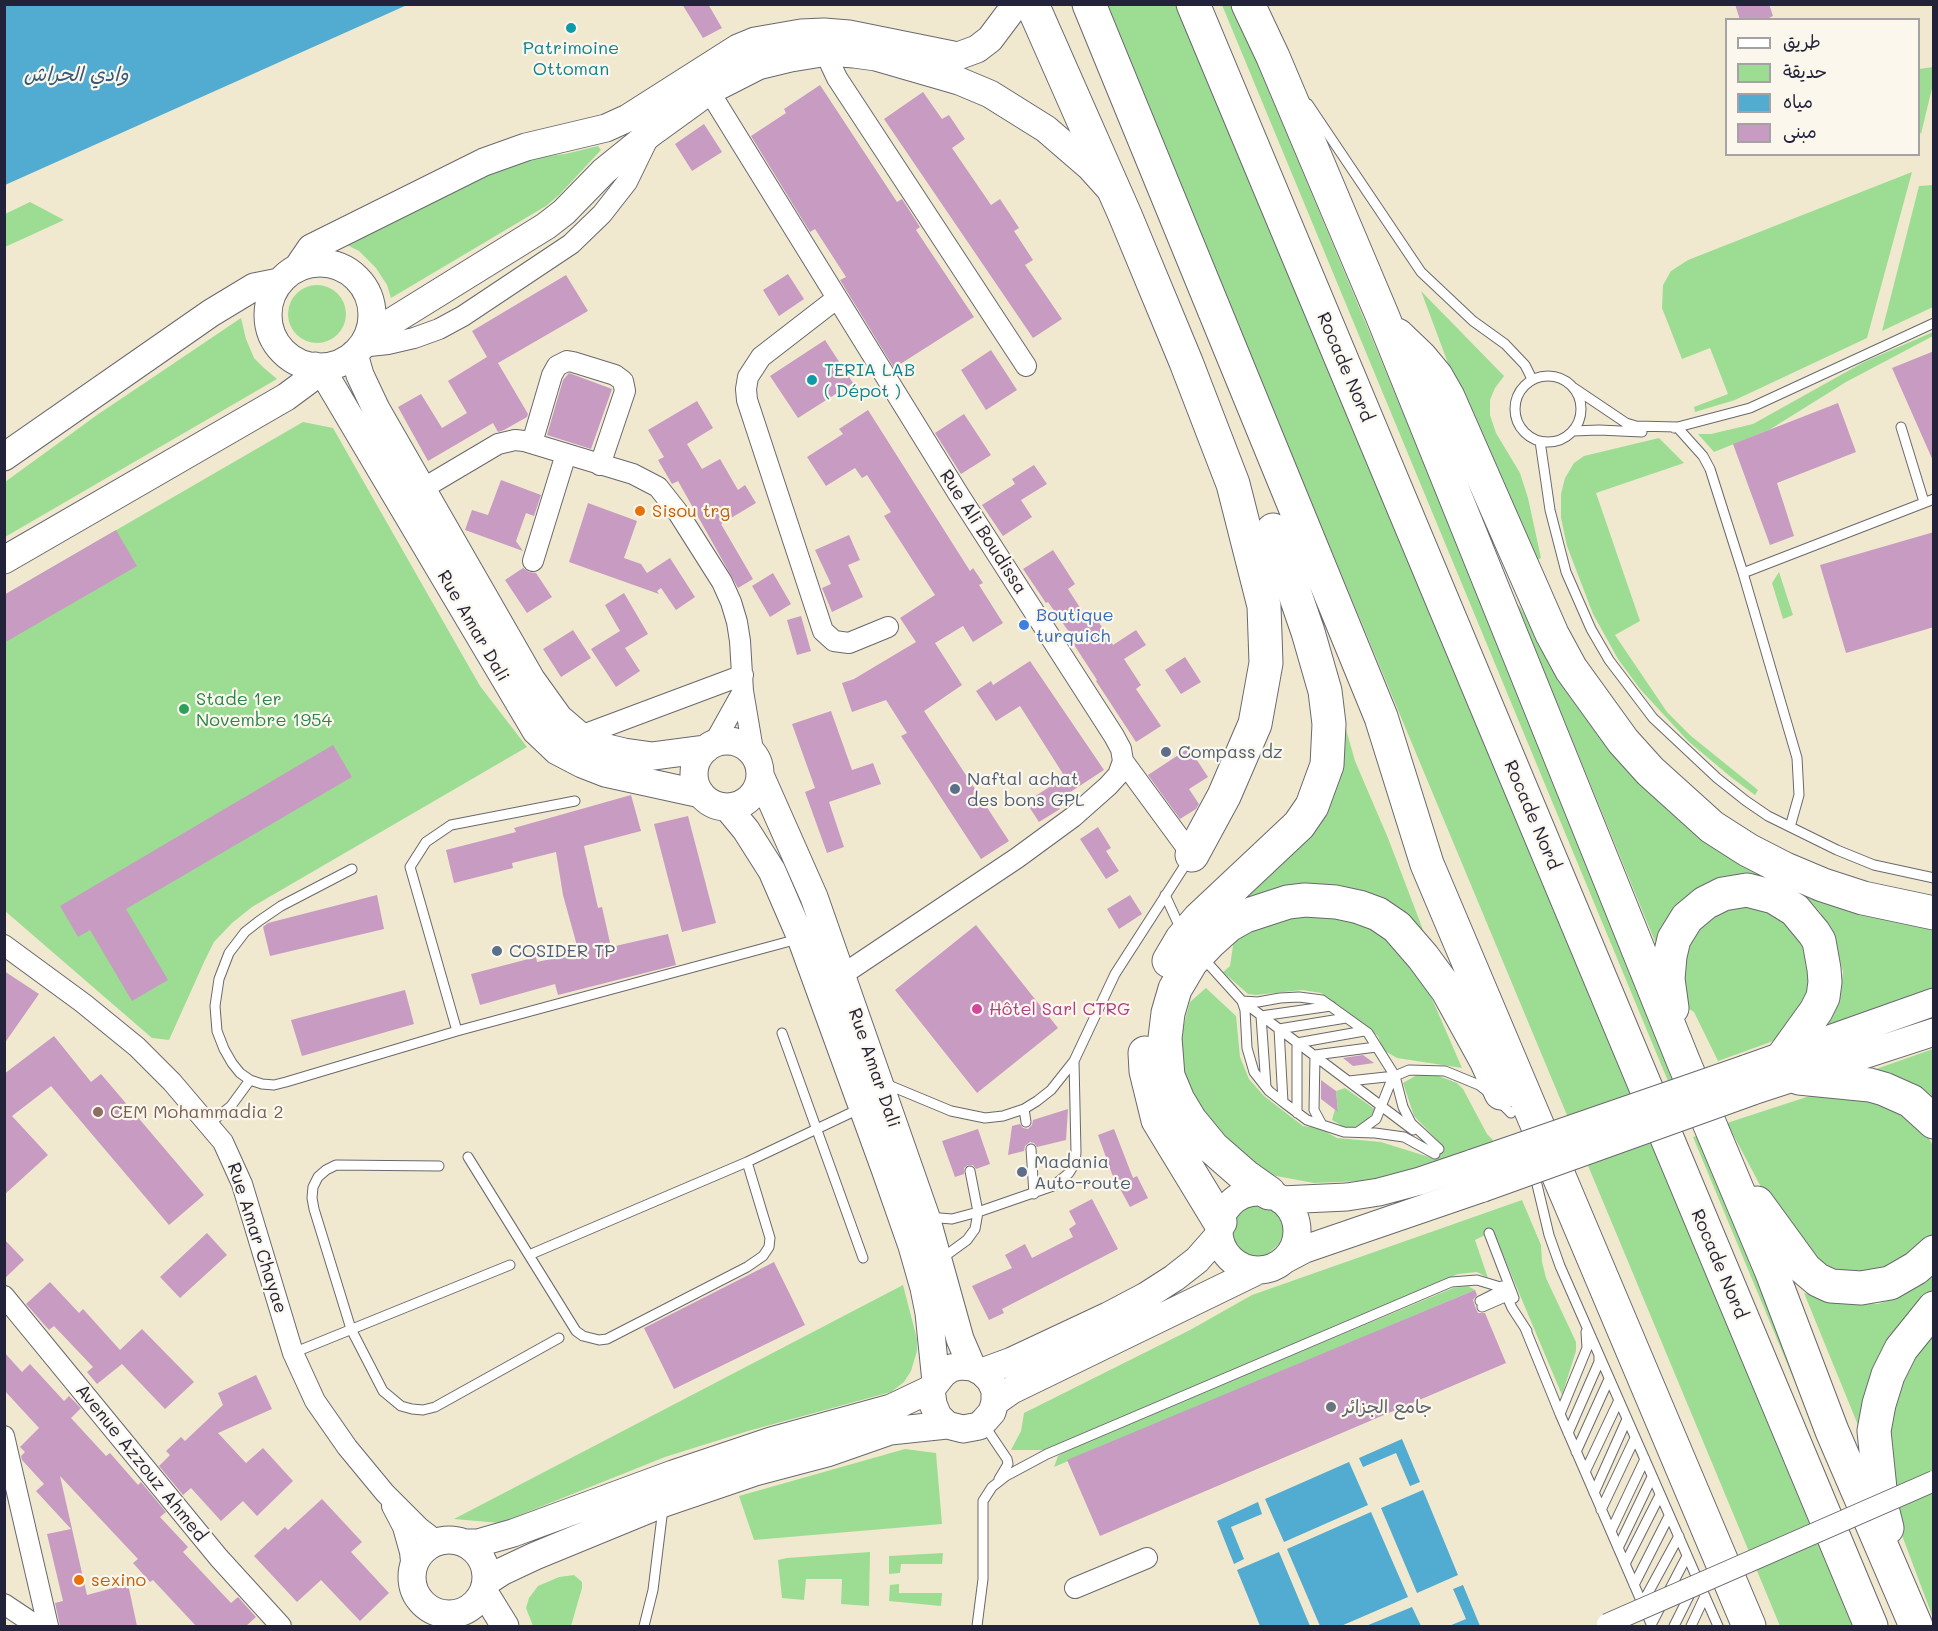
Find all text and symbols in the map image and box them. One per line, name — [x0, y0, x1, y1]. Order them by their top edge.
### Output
legend — [1725, 18, 1920, 156]
marker: Patrimoine Ottoman — [564, 21, 578, 35]
text: طريق — [1783, 29, 1821, 53]
place label: Patrimoine Ottoman — [523, 37, 619, 80]
text: حديقة — [1783, 59, 1827, 83]
water label: وادي الحراش — [24, 63, 128, 87]
text: مياه — [1783, 89, 1813, 113]
text: مبنى — [1783, 119, 1817, 143]
street label: Rocade Nord — [1312, 309, 1378, 425]
place label: TERIA LAB ( Dépot ) — [824, 359, 915, 401]
marker: TERIA LAB ( Dépot ) — [805, 373, 819, 387]
street label: Rue Ali Boudissa — [935, 466, 1031, 598]
place label: Sisou trg — [652, 500, 730, 522]
marker: Sisou trg — [633, 504, 647, 518]
street label: Rue Amar Dali — [432, 567, 514, 685]
place label: Boutique turquich — [1036, 604, 1114, 646]
marker: Boutique turquich — [1017, 618, 1031, 632]
place label: Stade 1er Novembre 1954 — [196, 688, 332, 730]
marker: Stade 1er Novembre 1954 — [177, 702, 191, 716]
place label: Compass dz — [1178, 741, 1283, 763]
marker: Compass dz — [1159, 745, 1173, 759]
street label: Rocade Nord — [1499, 757, 1565, 873]
place label: Naftal achat des bons GPL — [967, 768, 1084, 810]
marker: Naftal achat des bons GPL — [948, 782, 962, 796]
place label: COSIDER TP — [509, 940, 615, 962]
marker: COSIDER TP — [490, 944, 504, 958]
place label: Hôtel Sarl CTRG — [989, 998, 1130, 1020]
marker: Hôtel Sarl CTRG — [970, 1002, 984, 1016]
street label: Rue Amar Dali — [843, 1006, 905, 1130]
place label: CEM Mohammadia 2 — [110, 1101, 283, 1123]
marker: CEM Mohammadia 2 — [91, 1105, 105, 1119]
place label: Madania Auto-route — [1034, 1151, 1131, 1194]
street label: Rue Amar Chayae — [222, 1160, 292, 1316]
marker: Madania Auto-route — [1015, 1165, 1029, 1179]
street label: Rocade Nord — [1686, 1206, 1752, 1322]
street label: Avenue Azzouz Ahmed — [71, 1380, 211, 1546]
place label: جامع الجزائر — [1343, 1396, 1432, 1418]
marker: جامع الجزائر — [1324, 1400, 1338, 1414]
place label: sexino — [91, 1569, 146, 1591]
marker: sexino — [72, 1573, 86, 1587]

